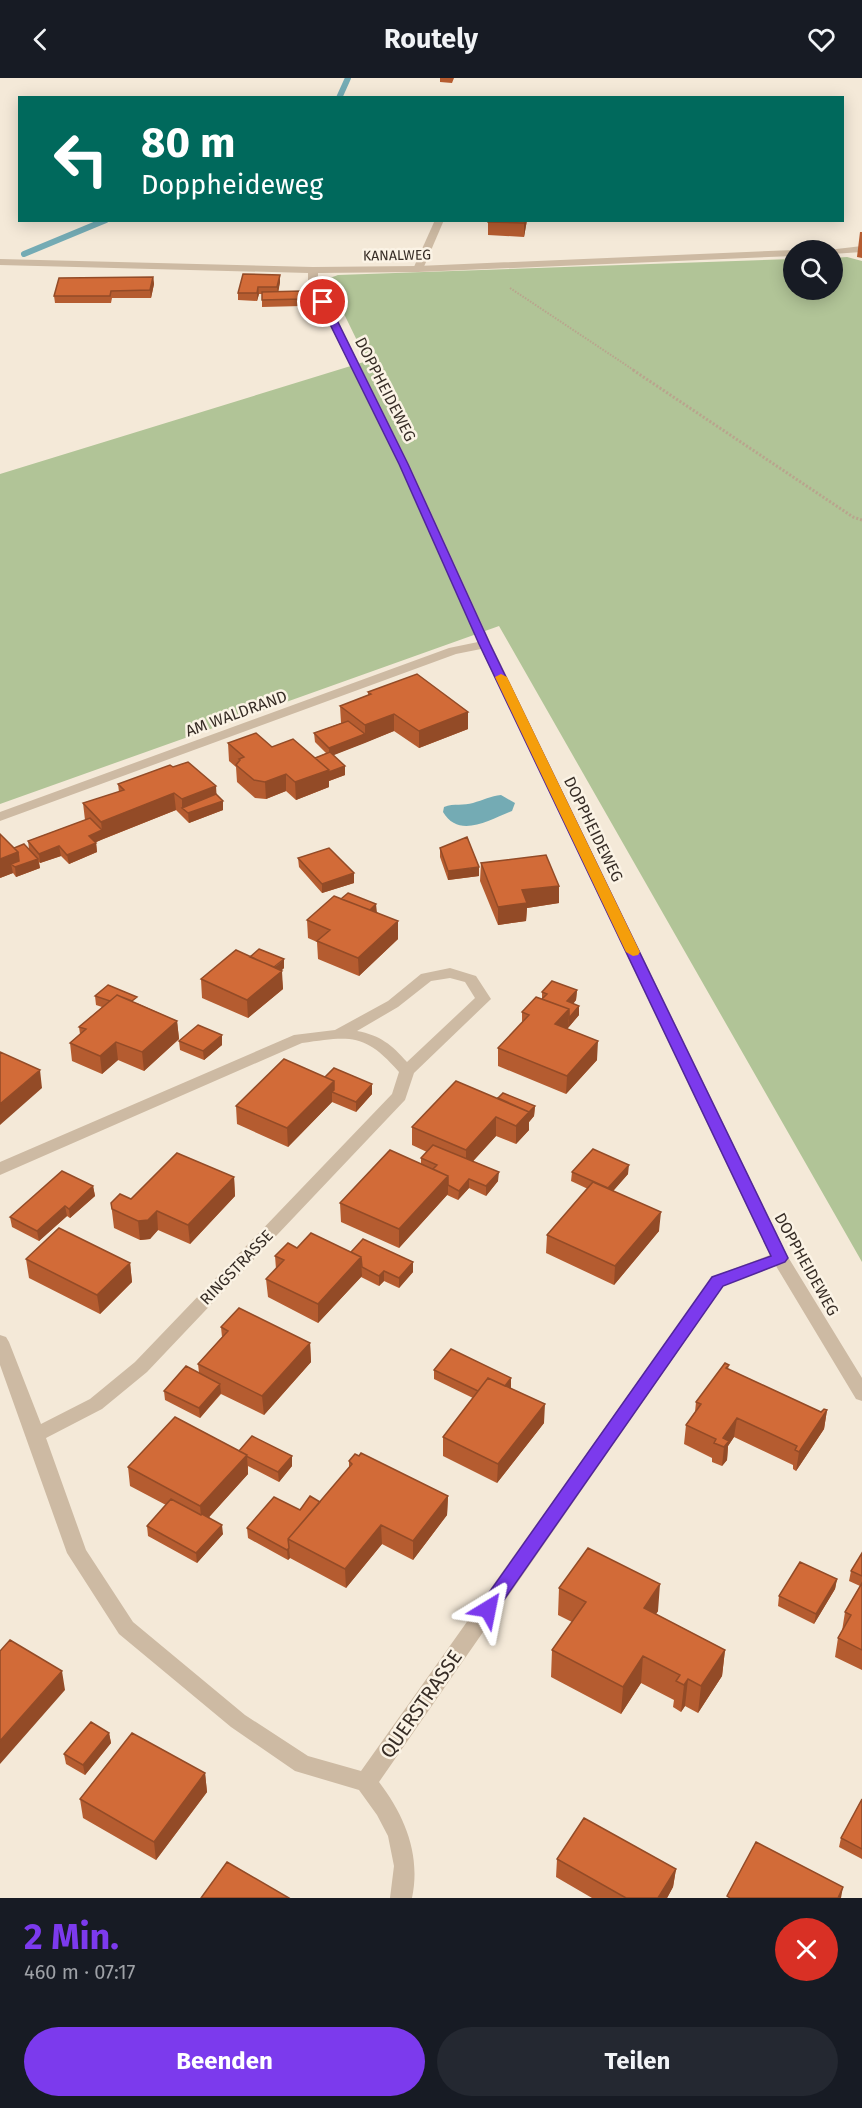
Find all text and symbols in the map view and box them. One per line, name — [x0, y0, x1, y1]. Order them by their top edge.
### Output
icon: back — [24, 23, 57, 56]
text: Routely — [384, 23, 478, 55]
icon: heart — [805, 23, 838, 56]
text: 80 m — [141, 118, 235, 168]
icon: left — [42, 120, 120, 198]
text: Doppheideweg — [141, 169, 323, 201]
map controls — [783, 240, 843, 300]
button: search — [783, 240, 843, 300]
street label: KANALWEG — [363, 246, 431, 265]
pin — [297, 276, 348, 327]
icon: arrive — [306, 285, 339, 318]
street label: DOPPHEIDEWEG — [351, 334, 420, 445]
street label: AM WALDRAND — [183, 686, 290, 741]
street label: DOPPHEIDEWEG — [560, 774, 627, 885]
street label: DOPPHEIDEWEG — [770, 1209, 843, 1319]
street label: RINGSTRASSE — [196, 1226, 277, 1309]
position arrow — [456, 1577, 520, 1641]
street label: QUERSTRASSE — [375, 1645, 467, 1763]
text: 2 Min. — [24, 1915, 119, 1959]
button: close — [775, 1918, 838, 1981]
text: 460 m · 07:17 — [24, 1960, 135, 1984]
button: Beenden — [24, 2027, 425, 2096]
button: Teilen — [437, 2027, 838, 2096]

